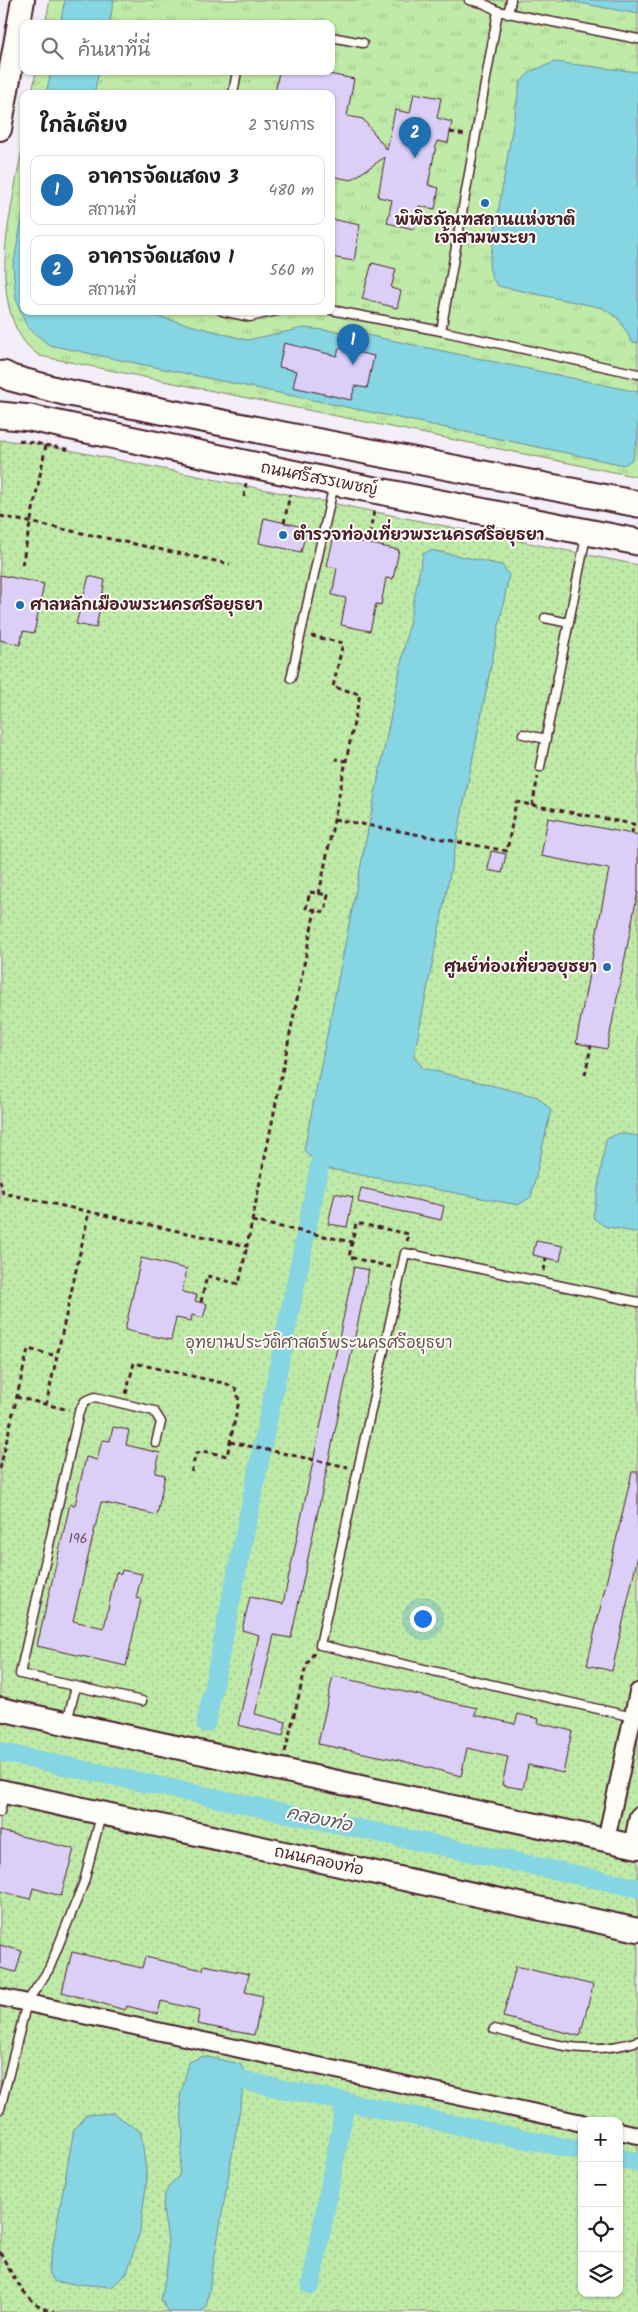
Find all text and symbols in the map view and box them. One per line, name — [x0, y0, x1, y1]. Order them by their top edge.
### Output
search box — [20, 20, 335, 75]
icon: search — [38, 34, 66, 62]
text: ค้นหาที่นี่ — [78, 36, 150, 66]
text: ใกล้เคียง — [40, 110, 127, 143]
text: 2 รายการ — [248, 113, 315, 138]
pin: 2 — [399, 117, 431, 158]
text: อาคารจัดแสดง 3 — [88, 163, 239, 193]
text: 1 — [55, 178, 59, 203]
text: 480 m — [268, 178, 314, 203]
marker: พิพิธภัณฑสถานแห่งชาติ เจ้าสามพระยา — [479, 197, 491, 209]
text: สถานที่ — [88, 198, 136, 223]
place label: พิพิธภัณฑสถานแห่งชาติ เจ้าสามพระยา — [395, 208, 576, 251]
text: อาคารจัดแสดง 1 — [88, 243, 234, 273]
text: 2 — [52, 258, 62, 283]
text: 560 m — [269, 258, 314, 283]
text: สถานที่ — [88, 278, 136, 303]
pin: 1 — [337, 324, 369, 365]
street label: ถนนศรีสรรเพชญ์ — [258, 455, 380, 503]
place label: ตำรวจท่องเที่ยวพระนครศรีอยุธยา — [293, 518, 544, 548]
marker: ตำรวจท่องเที่ยวพระนครศรีอยุธยา — [277, 529, 289, 541]
place label: ศาลหลักเมืองพระนครศรีอยุธยา — [30, 593, 263, 618]
marker: ศาลหลักเมืองพระนครศรีอยุธยา — [14, 599, 26, 611]
place label: ศูนย์ท่องเที่ยวอยุธยา — [444, 950, 597, 980]
marker: ศูนย์ท่องเที่ยวอยุธยา — [601, 961, 613, 973]
park label: อุทยานประวัติศาสตร์พระนครศรีอยุธยา — [186, 1331, 452, 1356]
house number: 196 — [68, 1528, 88, 1550]
your location — [410, 1606, 436, 1632]
water label: คลองท่อ — [284, 1799, 356, 1841]
street label: ถนนคลองท่อ — [272, 1839, 366, 1883]
map controls — [578, 2117, 623, 2297]
button: + — [578, 2117, 623, 2162]
button: − — [578, 2162, 623, 2207]
button: locate — [578, 2207, 623, 2252]
button: layers — [578, 2252, 623, 2297]

